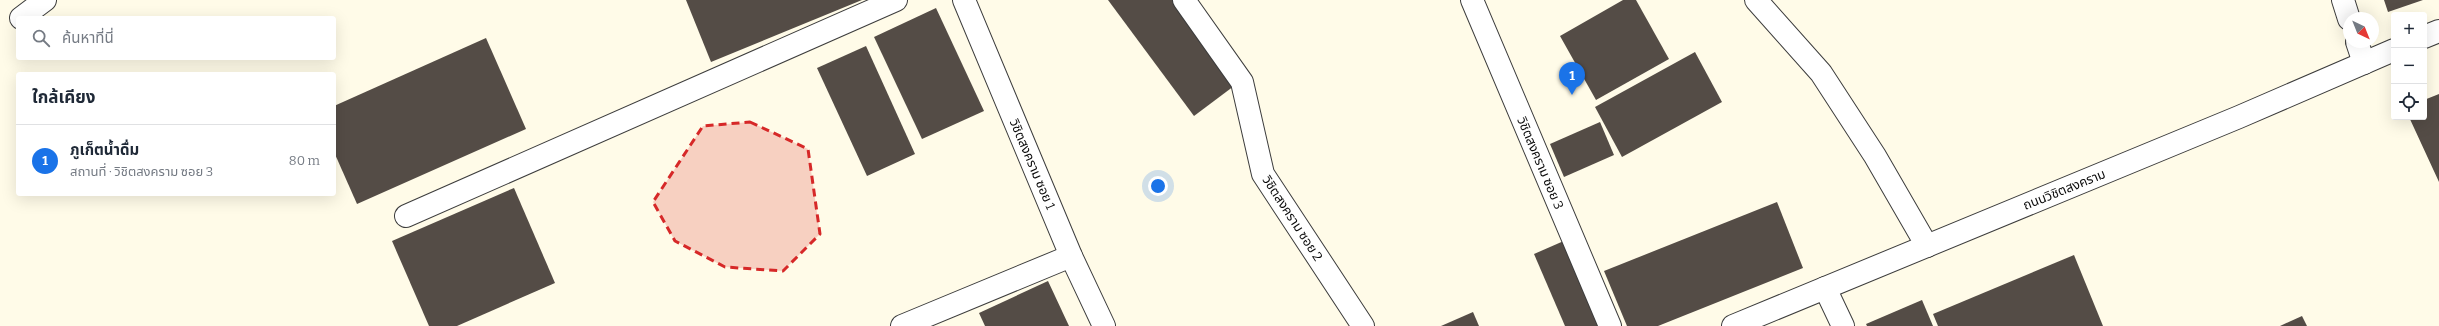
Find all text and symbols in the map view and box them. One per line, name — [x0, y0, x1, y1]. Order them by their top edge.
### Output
north arrow — [2343, 12, 2379, 48]
map controls — [2391, 12, 2427, 120]
button: + — [2391, 12, 2427, 48]
search box — [16, 16, 336, 60]
icon: search — [30, 27, 52, 49]
text: ค้นหาที่นี่ — [62, 29, 114, 47]
button: − — [2391, 48, 2427, 84]
pin: 1 — [1559, 62, 1585, 95]
button: locate — [2391, 84, 2427, 120]
text: ใกล้เคียง — [32, 87, 95, 108]
street label: วิชิตสงคราม ซอย 3 — [1514, 114, 1567, 212]
street label: วิชิตสงคราม ซอย 1 — [1007, 116, 1059, 212]
text: ภูเก็ตน้ำดื่ม — [70, 141, 139, 159]
text: 1 — [42, 153, 48, 168]
text: 80 m — [289, 153, 320, 168]
text: สถานที่ · วิชิตสงคราม ซอย 3 — [70, 164, 213, 179]
street label: ถนนวิชิตสงคราม — [2021, 166, 2108, 213]
street label: วิชิตสงคราม ซอย 2 — [1259, 172, 1326, 264]
your location — [1148, 176, 1168, 196]

